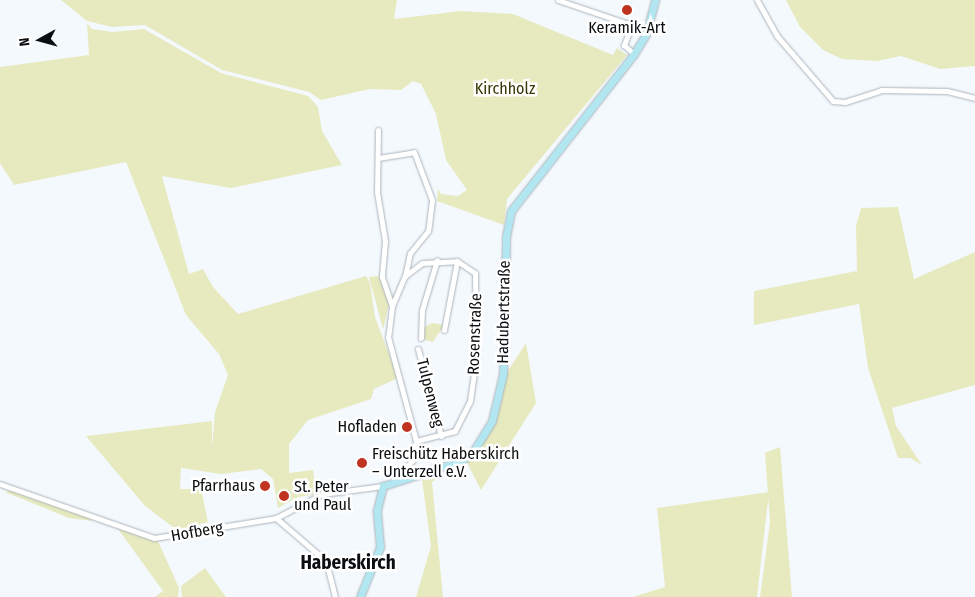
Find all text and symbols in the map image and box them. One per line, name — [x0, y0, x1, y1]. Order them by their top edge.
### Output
marker: Keramik-Art — [621, 4, 633, 16]
north arrow — [15, 15, 65, 65]
place label: Keramik-Art — [588, 18, 666, 38]
text: N — [16, 37, 34, 47]
park label: Kirchholz — [475, 79, 535, 99]
street label: Hadubertstraße — [494, 260, 514, 364]
street label: Rosenstraße — [464, 293, 486, 375]
street label: Tulpenweg — [412, 357, 448, 429]
place label: Hofladen — [337, 417, 397, 437]
marker: Hofladen — [401, 421, 413, 433]
place label: Freischütz Haberskirch – Unterzell e.V. — [372, 444, 519, 482]
marker: Freischütz Haberskirch – Unterzell e.V. — [356, 457, 368, 469]
place label: Pfarrhaus — [192, 476, 255, 496]
place label: St. Peter und Paul — [294, 477, 351, 515]
marker: Pfarrhaus — [259, 480, 271, 492]
marker: St. Peter und Paul — [278, 490, 290, 502]
street label: Hofberg — [170, 518, 224, 546]
district label: Haberskirch — [300, 552, 396, 574]

